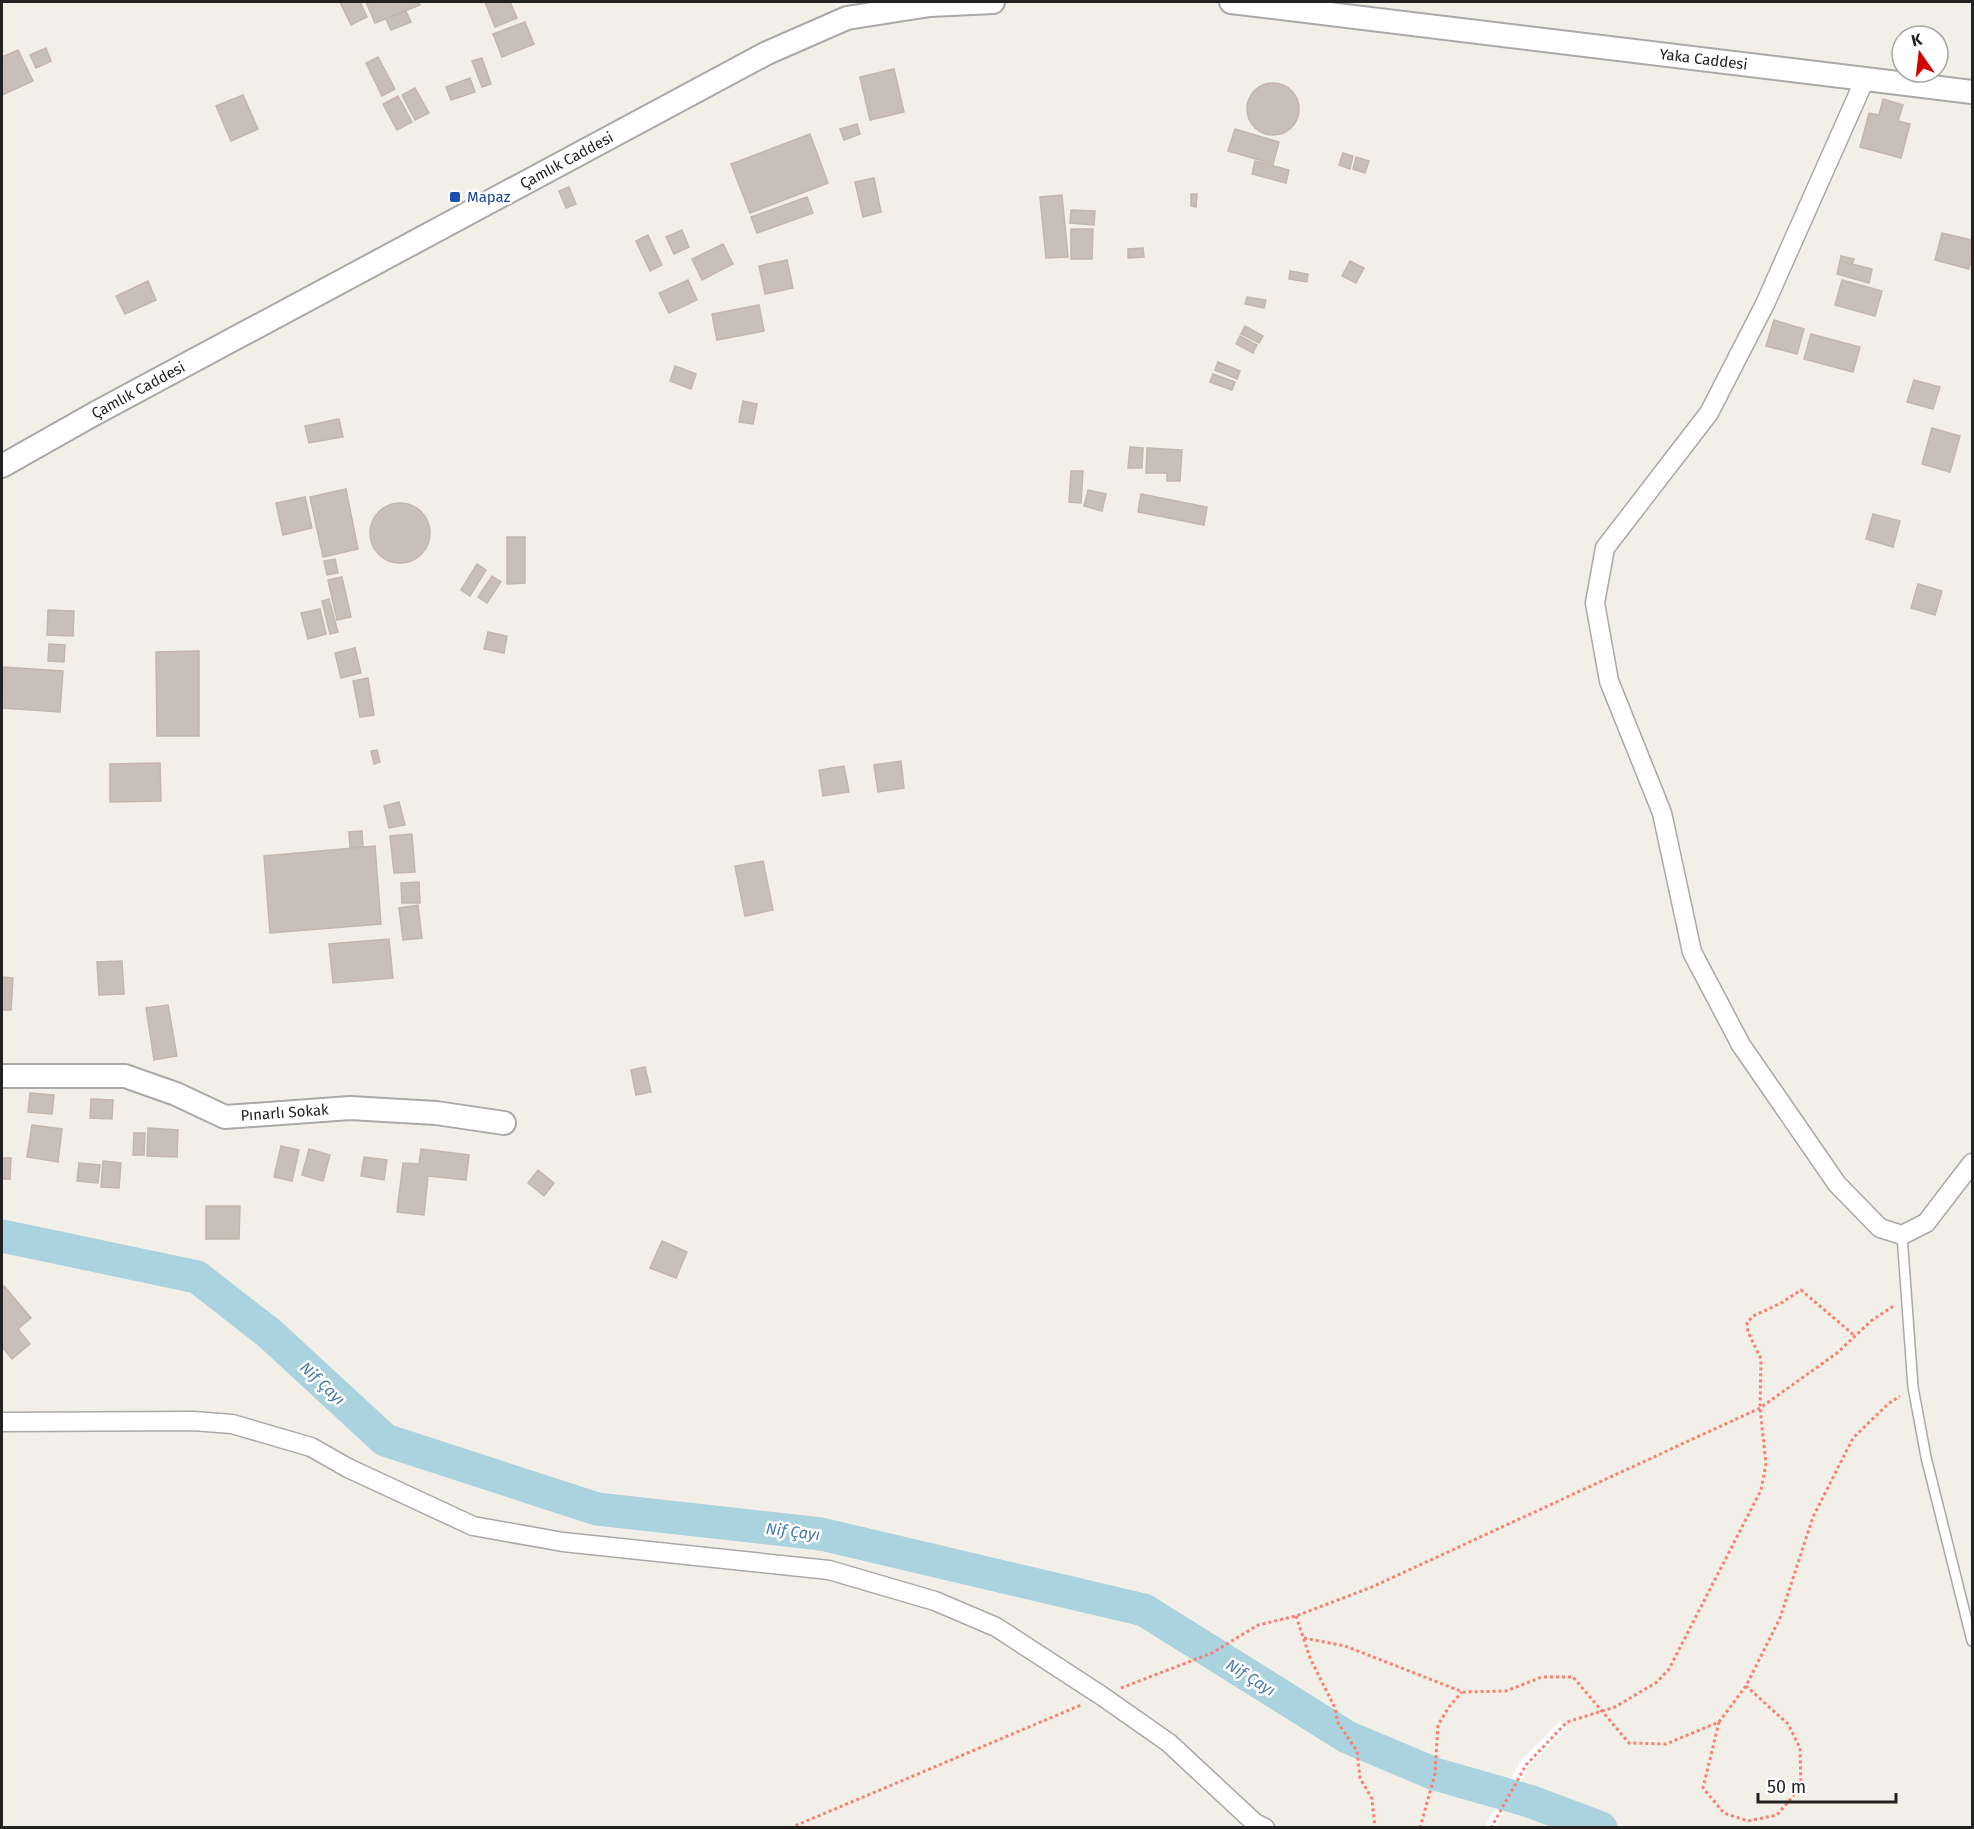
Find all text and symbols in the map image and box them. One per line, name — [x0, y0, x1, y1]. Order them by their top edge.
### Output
north arrow — [1890, 24, 1950, 84]
text: K — [1909, 29, 1925, 50]
street label: Yaka Caddesi — [1658, 45, 1749, 74]
street label: Çamlık Caddesi — [517, 128, 616, 193]
place label: Mapaz — [467, 188, 511, 206]
marker: Mapaz — [448, 190, 462, 204]
street label: Çamlık Caddesi — [89, 358, 188, 423]
street label: Pınarlı Sokak — [240, 1101, 330, 1125]
water label: Nif Çayı — [296, 1358, 349, 1410]
water label: Nif Çayı — [765, 1519, 821, 1545]
water label: Nif Çayı — [1222, 1655, 1279, 1701]
scale bar — [1758, 1766, 1896, 1804]
text: 50 m — [1767, 1776, 1806, 1798]

